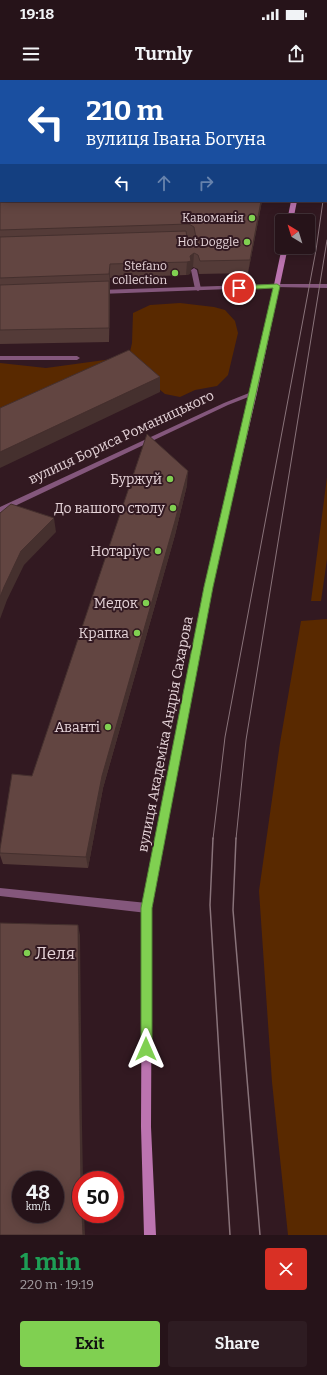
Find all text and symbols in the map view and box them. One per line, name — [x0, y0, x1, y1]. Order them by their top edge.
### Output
text: 19:18 — [20, 5, 54, 23]
icon: menu — [20, 43, 42, 65]
text: Turnly — [135, 43, 192, 65]
icon: share — [285, 43, 307, 65]
text: 210 m — [86, 94, 163, 127]
icon: left — [20, 96, 72, 148]
text: вулиця Івана Богуна — [86, 128, 266, 150]
icon: left — [111, 172, 133, 194]
icon: ahead — [153, 172, 175, 194]
icon: right — [195, 172, 217, 194]
place label: Кавоманія — [182, 211, 244, 225]
marker: Кавоманія — [247, 213, 257, 223]
north arrow — [275, 214, 315, 254]
map controls — [275, 214, 315, 254]
place label: Hot Doggle — [177, 235, 239, 249]
marker: Hot Doggle — [242, 237, 252, 247]
place label: Stefano collection — [112, 259, 167, 287]
marker: Stefano collection — [170, 268, 180, 278]
pin — [222, 271, 256, 305]
icon: arrive — [228, 277, 250, 299]
street label: вулиця Бориса Романицького — [26, 387, 217, 488]
place label: Буржуй — [110, 471, 162, 488]
marker: Буржуй — [165, 474, 175, 484]
place label: До вашого столу — [54, 500, 166, 517]
marker: До вашого столу — [168, 503, 178, 513]
place label: Нотаріус — [90, 543, 150, 560]
marker: Нотаріус — [153, 546, 163, 556]
place label: Медок — [94, 595, 139, 612]
marker: Медок — [141, 598, 151, 608]
street label: вулиця Академіка Андрія Сахарова — [134, 614, 197, 853]
place label: Крапка — [79, 625, 129, 642]
marker: Крапка — [132, 628, 142, 638]
place label: Аванті — [54, 719, 100, 736]
marker: Аванті — [103, 722, 113, 732]
place label: Леля — [35, 943, 75, 964]
marker: Леля — [22, 948, 32, 958]
position arrow — [125, 1028, 167, 1070]
speed limit sign: 50 — [72, 1171, 124, 1223]
text: 48 — [26, 1180, 50, 1204]
text: km/h — [26, 1201, 50, 1213]
text: 1 min — [20, 1248, 81, 1276]
button: close — [265, 1248, 307, 1290]
text: 220 m · 19:19 — [20, 1277, 94, 1292]
button: Exit — [20, 1321, 160, 1367]
button: Share — [168, 1321, 307, 1367]

